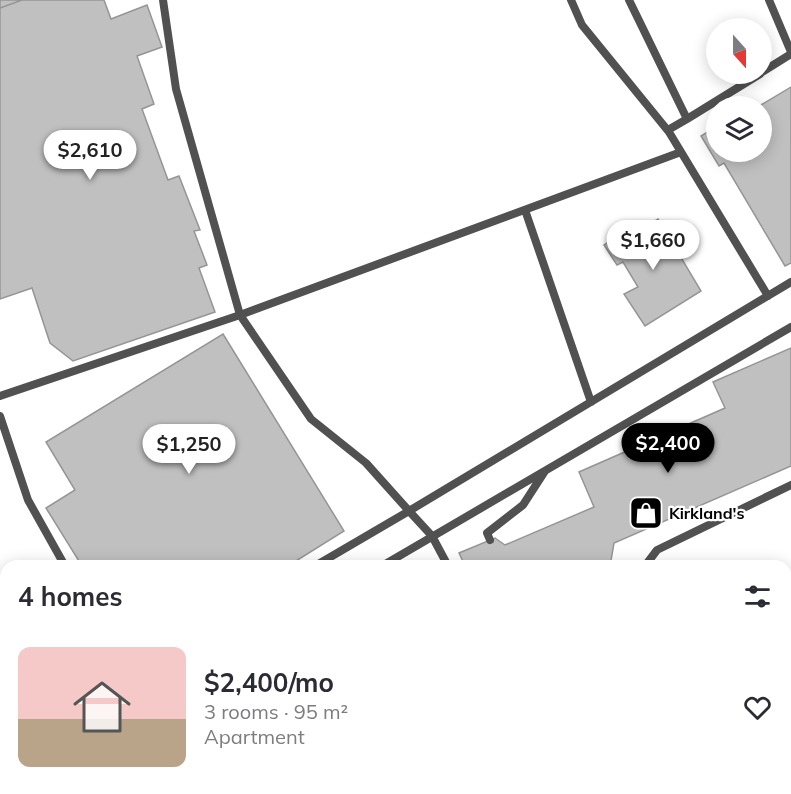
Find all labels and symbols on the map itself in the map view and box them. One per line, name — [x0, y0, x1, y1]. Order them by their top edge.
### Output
north arrow — [706, 18, 772, 84]
pin: $2,610 — [41, 130, 139, 181]
pin: $1,660 — [604, 220, 702, 271]
pin: $2,400 — [619, 423, 717, 474]
pin: $1,250 — [140, 424, 238, 475]
shop icon: Kirkland's — [628, 495, 664, 531]
place label: Kirkland's — [669, 503, 745, 523]

